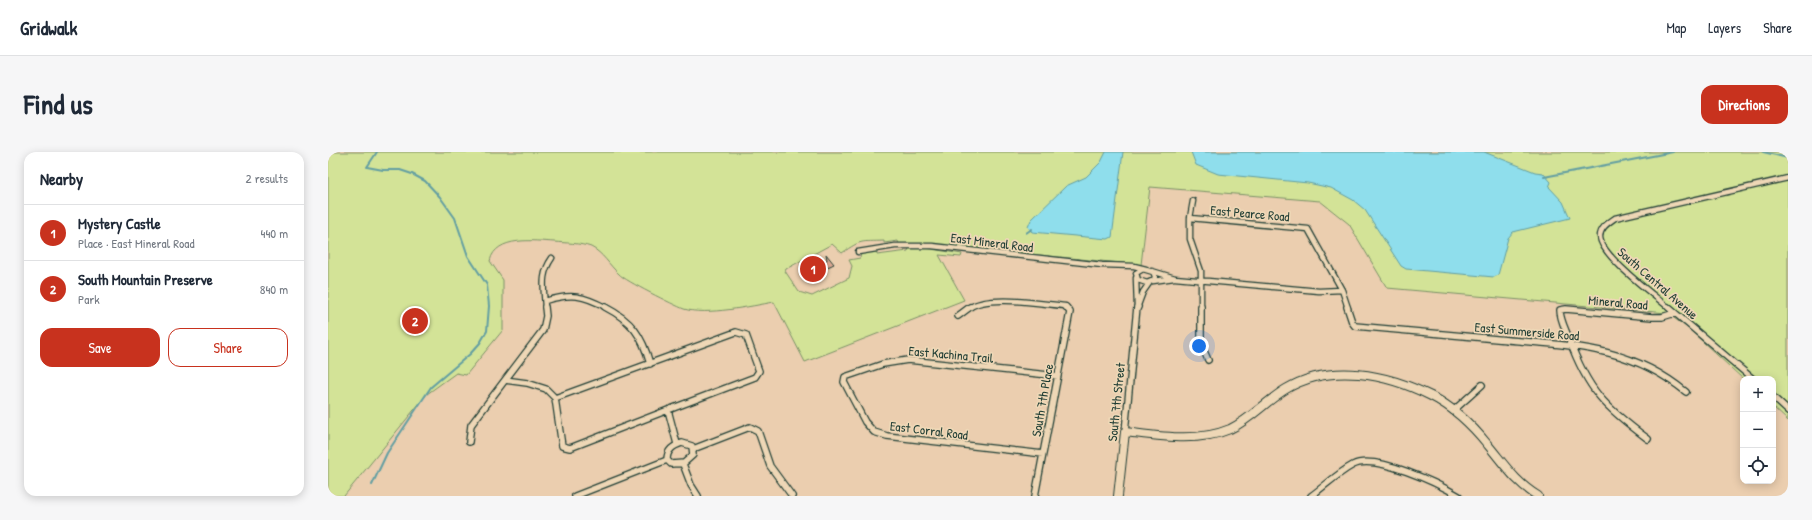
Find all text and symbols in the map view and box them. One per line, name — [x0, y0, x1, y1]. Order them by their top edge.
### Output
text: Gridwalk — [20, 15, 77, 41]
text: Map — [1666, 18, 1686, 37]
text: Layers — [1708, 18, 1741, 37]
text: Share — [1763, 18, 1792, 37]
text: Find us — [24, 85, 93, 123]
button: Directions — [1701, 85, 1788, 124]
text: Nearby — [40, 167, 83, 190]
text: 2 results — [246, 169, 288, 187]
street label: East Pearce Road — [1210, 201, 1290, 225]
text: Mystery Castle — [78, 213, 161, 234]
text: 1 — [51, 224, 55, 242]
text: 440 m — [261, 224, 288, 242]
street label: East Mineral Road — [950, 228, 1034, 256]
text: Place · East Mineral Road — [78, 234, 194, 252]
street label: South Central Avenue — [1614, 243, 1702, 323]
pin: 1 — [800, 254, 826, 284]
text: South Mountain Preserve — [78, 269, 213, 290]
text: 2 — [50, 280, 56, 298]
text: 840 m — [260, 280, 288, 298]
text: Park — [78, 290, 100, 308]
street label: Mineral Road — [1588, 290, 1648, 314]
pin: 2 — [402, 306, 428, 336]
street label: East Summerside Road — [1474, 317, 1580, 345]
button: Save — [40, 328, 160, 367]
button: Share — [168, 328, 288, 367]
your location — [1189, 336, 1209, 356]
street label: East Kachina Trail — [908, 341, 995, 367]
street label: South 7th Street — [1103, 361, 1129, 442]
street label: South 7th Place — [1027, 362, 1057, 438]
map controls — [1740, 376, 1776, 484]
button: + — [1740, 376, 1776, 412]
button: − — [1740, 412, 1776, 448]
street label: East Corral Road — [889, 416, 969, 444]
button: locate — [1740, 448, 1776, 484]

